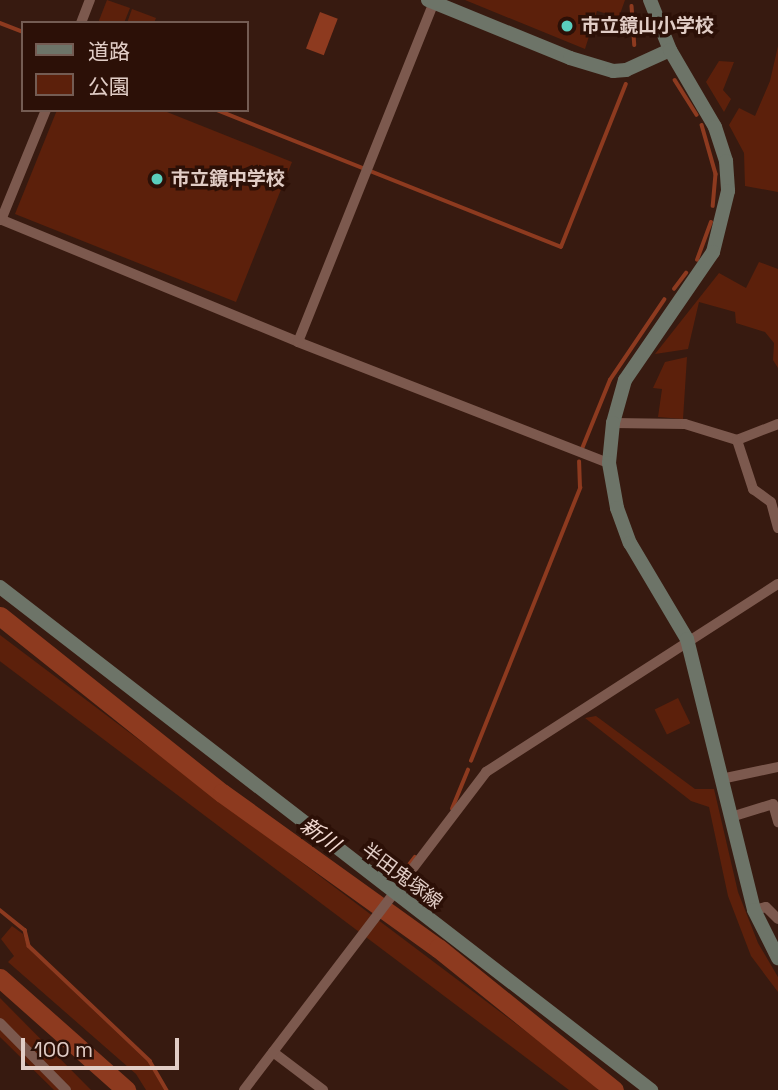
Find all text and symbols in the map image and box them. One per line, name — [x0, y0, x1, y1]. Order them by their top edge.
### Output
place label: 市立鏡山小学校 — [581, 15, 714, 37]
marker: 市立鏡山小学校 — [559, 18, 575, 34]
legend — [21, 21, 248, 112]
text: 道路 — [88, 38, 130, 65]
text: 公園 — [88, 73, 130, 100]
place label: 市立鏡中学校 — [171, 168, 285, 190]
marker: 市立鏡中学校 — [149, 171, 165, 187]
water label: 新川 — [296, 812, 344, 858]
street label: 半田鬼塚線 — [357, 838, 447, 914]
scale bar — [24, 1024, 182, 1068]
text: 100 m — [34, 1036, 93, 1063]

